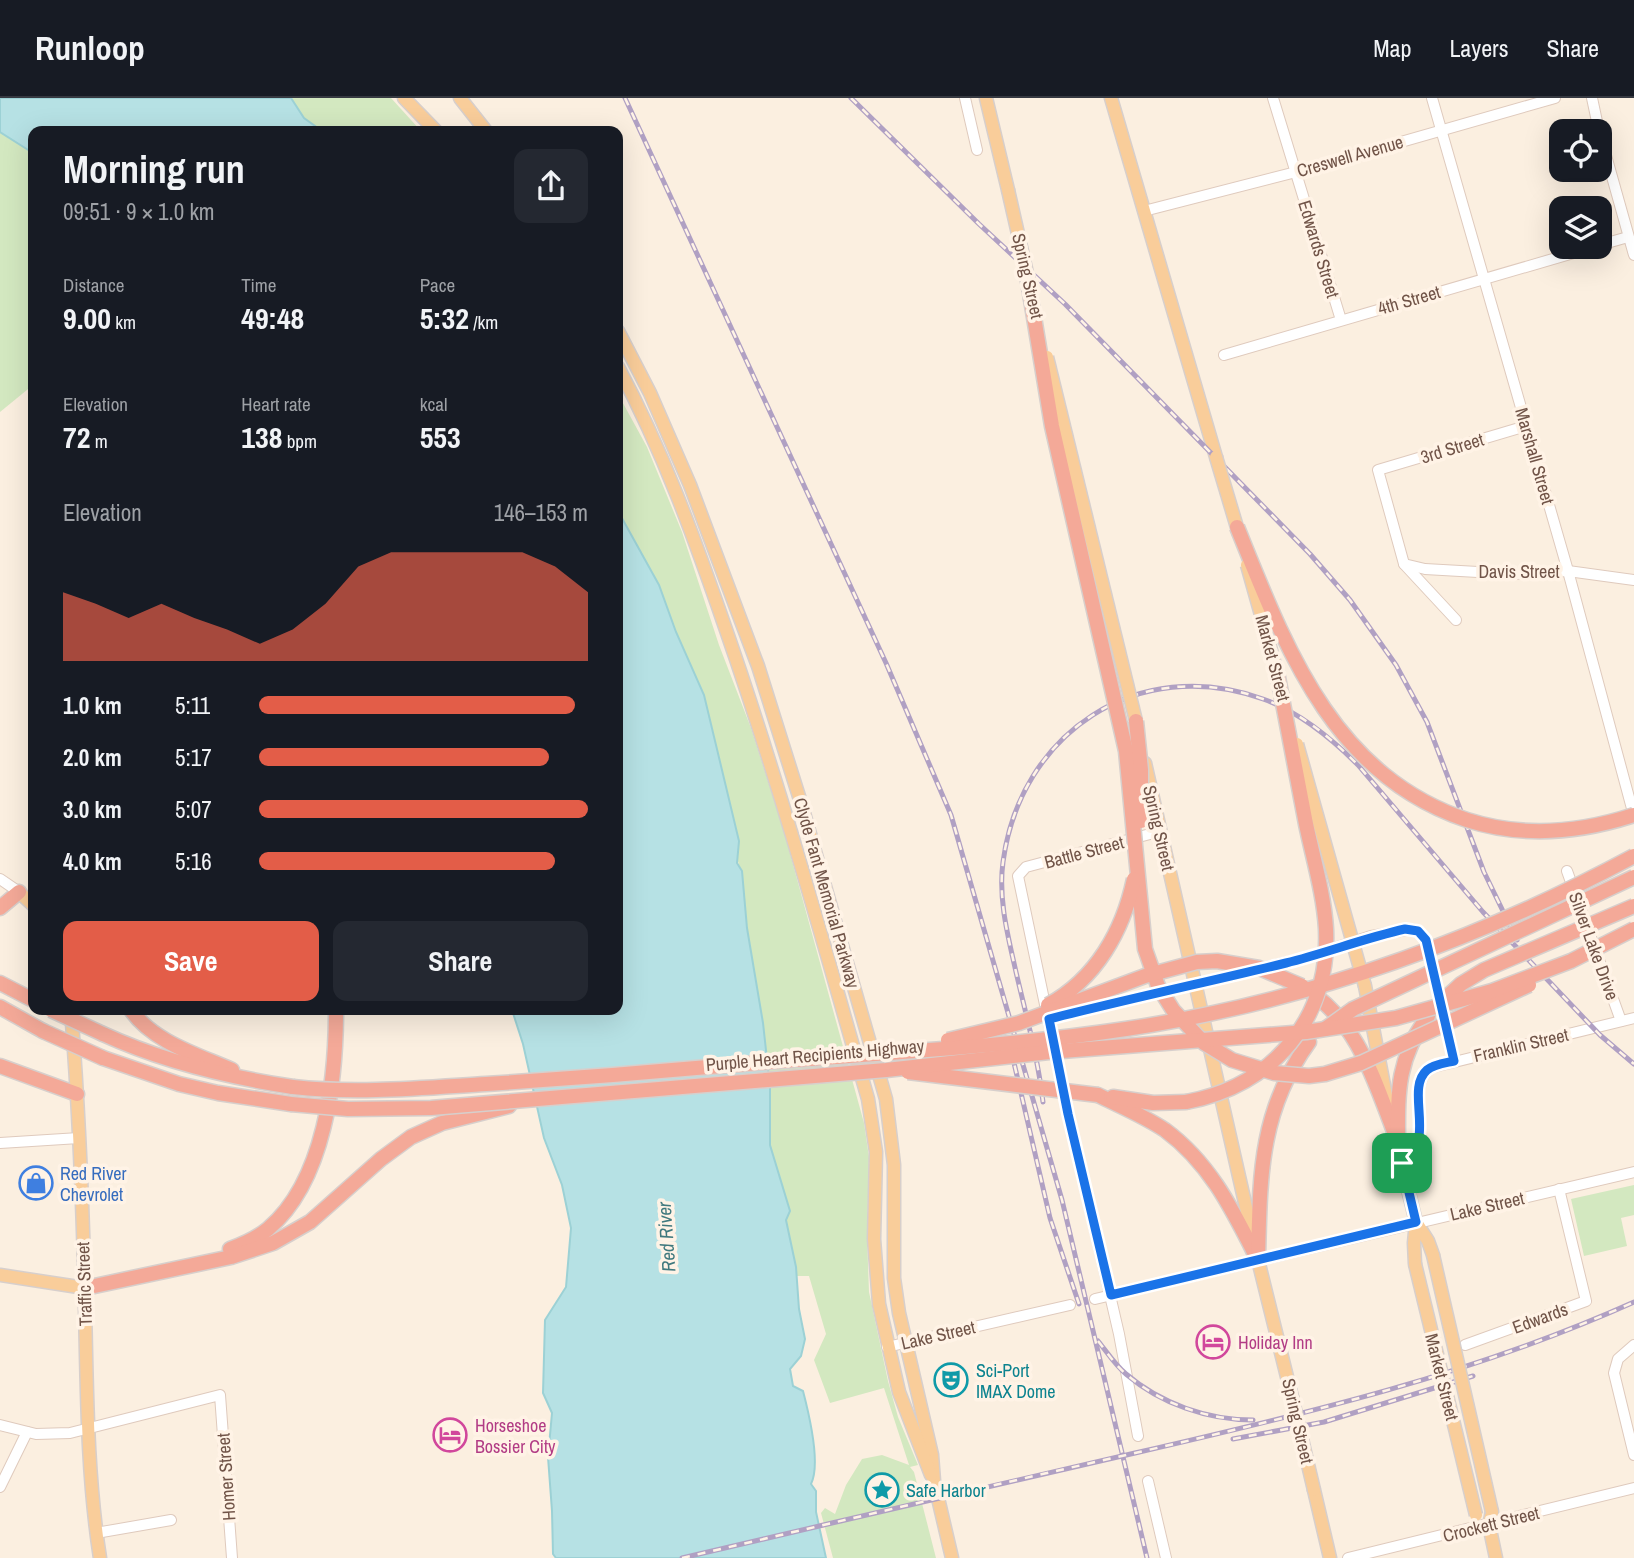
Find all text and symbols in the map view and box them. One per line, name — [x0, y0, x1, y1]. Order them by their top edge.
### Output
text: Runloop — [35, 26, 145, 70]
text: Map — [1373, 32, 1411, 64]
text: Layers — [1449, 32, 1508, 64]
text: Share — [1546, 32, 1599, 64]
map controls — [1549, 119, 1612, 259]
button: locate — [1549, 119, 1612, 182]
street label: Creswell Avenue — [1294, 129, 1406, 183]
text: Morning run — [63, 144, 245, 195]
button: share — [514, 149, 588, 223]
text: 09:51 · 9 × 1.0 km — [63, 196, 215, 227]
button: layers — [1549, 196, 1612, 259]
street label: Edwards Street — [1292, 197, 1346, 301]
street label: Spring Street — [1006, 231, 1050, 321]
text: Distance — [63, 272, 124, 298]
text: Time — [241, 272, 276, 298]
text: Pace — [420, 272, 455, 298]
street label: 4th Street — [1375, 279, 1443, 321]
text: 9.00 — [63, 298, 111, 338]
text: 49:48 — [241, 298, 304, 338]
text: 5:32 — [420, 298, 469, 338]
text: km — [111, 309, 136, 335]
text: /km — [469, 309, 498, 335]
text: Elevation — [63, 391, 128, 417]
text: Heart rate — [241, 391, 311, 417]
text: kcal — [420, 391, 447, 417]
street label: Marshall Street — [1509, 405, 1561, 507]
text: 72 — [63, 417, 90, 457]
text: 138 — [241, 417, 282, 457]
text: 553 — [420, 417, 461, 457]
street label: 3rd Street — [1417, 427, 1487, 469]
text: m — [90, 428, 108, 454]
text: bpm — [282, 428, 317, 454]
text: Elevation — [63, 497, 142, 528]
text: 146–153 m — [494, 497, 588, 528]
street label: Davis Street — [1478, 559, 1560, 584]
street label: Market Street — [1249, 612, 1297, 704]
text: 1.0 km — [63, 690, 122, 721]
text: 5:11 — [175, 690, 210, 721]
text: 2.0 km — [63, 742, 122, 773]
text: 5:17 — [175, 742, 212, 773]
street label: Spring Street — [1137, 783, 1181, 873]
text: 3.0 km — [63, 794, 122, 825]
text: 5:07 — [175, 794, 212, 825]
street label: Clyde Fant Memorial Parkway — [788, 795, 866, 992]
street label: Battle Street — [1042, 829, 1126, 875]
text: 4.0 km — [63, 846, 122, 877]
text: 5:16 — [175, 846, 212, 877]
street label: Silver Lake Drive — [1563, 889, 1625, 1003]
button: Save — [63, 921, 319, 1001]
button: Share — [333, 921, 588, 1001]
street label: Franklin Street — [1471, 1022, 1571, 1068]
street label: Purple Heart Recipients Highway — [705, 1033, 926, 1077]
pin — [1372, 1133, 1432, 1193]
icon: arrive — [1383, 1144, 1421, 1182]
place label: Red River Chevrolet — [60, 1161, 127, 1207]
shop icon: Red River Chevrolet — [17, 1164, 55, 1202]
street label: Lake Street — [1447, 1185, 1527, 1227]
water label: Red River — [651, 1200, 681, 1273]
street label: Traffic Street — [70, 1241, 98, 1327]
street label: Edwards — [1509, 1296, 1571, 1340]
street label: Lake Street — [898, 1314, 978, 1356]
hotel icon: Holiday Inn — [1194, 1323, 1232, 1361]
place label: Holiday Inn — [1238, 1330, 1313, 1355]
street label: Market Street — [1419, 1331, 1465, 1423]
place label: Sci-Port IMAX Dome — [976, 1358, 1056, 1404]
theatre icon: Sci-Port IMAX Dome — [932, 1361, 970, 1399]
street label: Spring Street — [1276, 1376, 1320, 1466]
place label: Horseshoe Bossier City — [475, 1413, 556, 1459]
hotel icon: Horseshoe Bossier City — [431, 1416, 469, 1454]
street label: Homer Street — [210, 1432, 242, 1522]
place icon: Safe Harbor — [863, 1471, 901, 1509]
place label: Safe Harbor — [906, 1478, 986, 1503]
street label: Crockett Street — [1440, 1500, 1542, 1548]

